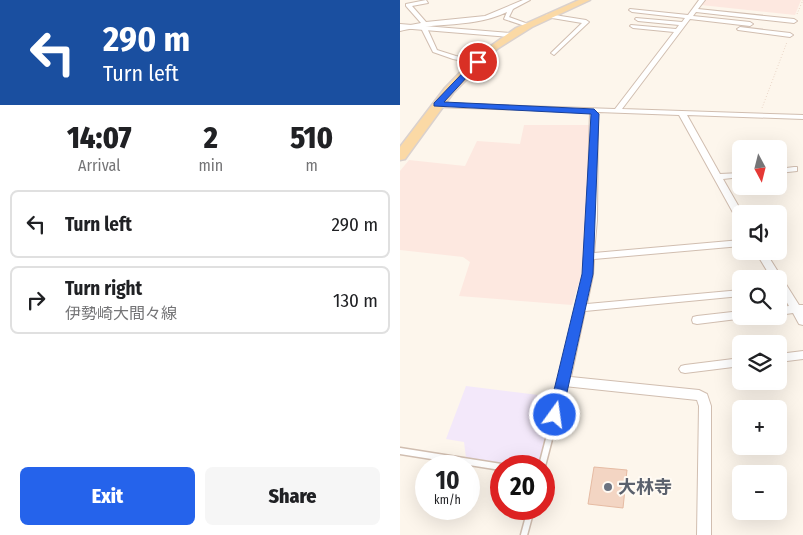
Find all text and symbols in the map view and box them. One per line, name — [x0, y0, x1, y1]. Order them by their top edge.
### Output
text: 290 m — [103, 18, 190, 60]
icon: left — [20, 20, 85, 85]
pin — [457, 41, 499, 83]
icon: arrive — [464, 48, 492, 76]
text: Turn left — [103, 60, 179, 87]
text: 14:07 — [67, 120, 132, 156]
text: 2 — [204, 120, 218, 156]
text: 510 — [290, 120, 333, 156]
north arrow — [732, 140, 788, 195]
map controls — [732, 140, 787, 520]
text: Arrival — [78, 156, 120, 175]
text: min — [199, 156, 223, 175]
text: m — [305, 156, 318, 175]
button: sound — [732, 205, 787, 260]
icon: left — [22, 210, 50, 238]
text: Turn left — [65, 213, 132, 236]
text: 290 m — [332, 213, 378, 236]
button: search — [732, 270, 787, 325]
text: Turn right — [65, 277, 142, 300]
icon: right — [22, 286, 50, 314]
text: 130 m — [333, 289, 378, 312]
text: 伊勢崎大間々線 — [65, 304, 177, 323]
button: layers — [732, 335, 787, 390]
position arrow — [528, 388, 580, 440]
button: + — [732, 400, 787, 455]
speed limit sign: 20 — [490, 455, 555, 520]
button: − — [732, 465, 787, 520]
text: 10 — [435, 466, 460, 496]
button: Exit — [20, 467, 195, 525]
button: Share — [205, 467, 380, 525]
place label: 大林寺 — [618, 476, 672, 498]
marker: 大林寺 — [602, 481, 614, 493]
text: km/h — [434, 493, 461, 507]

